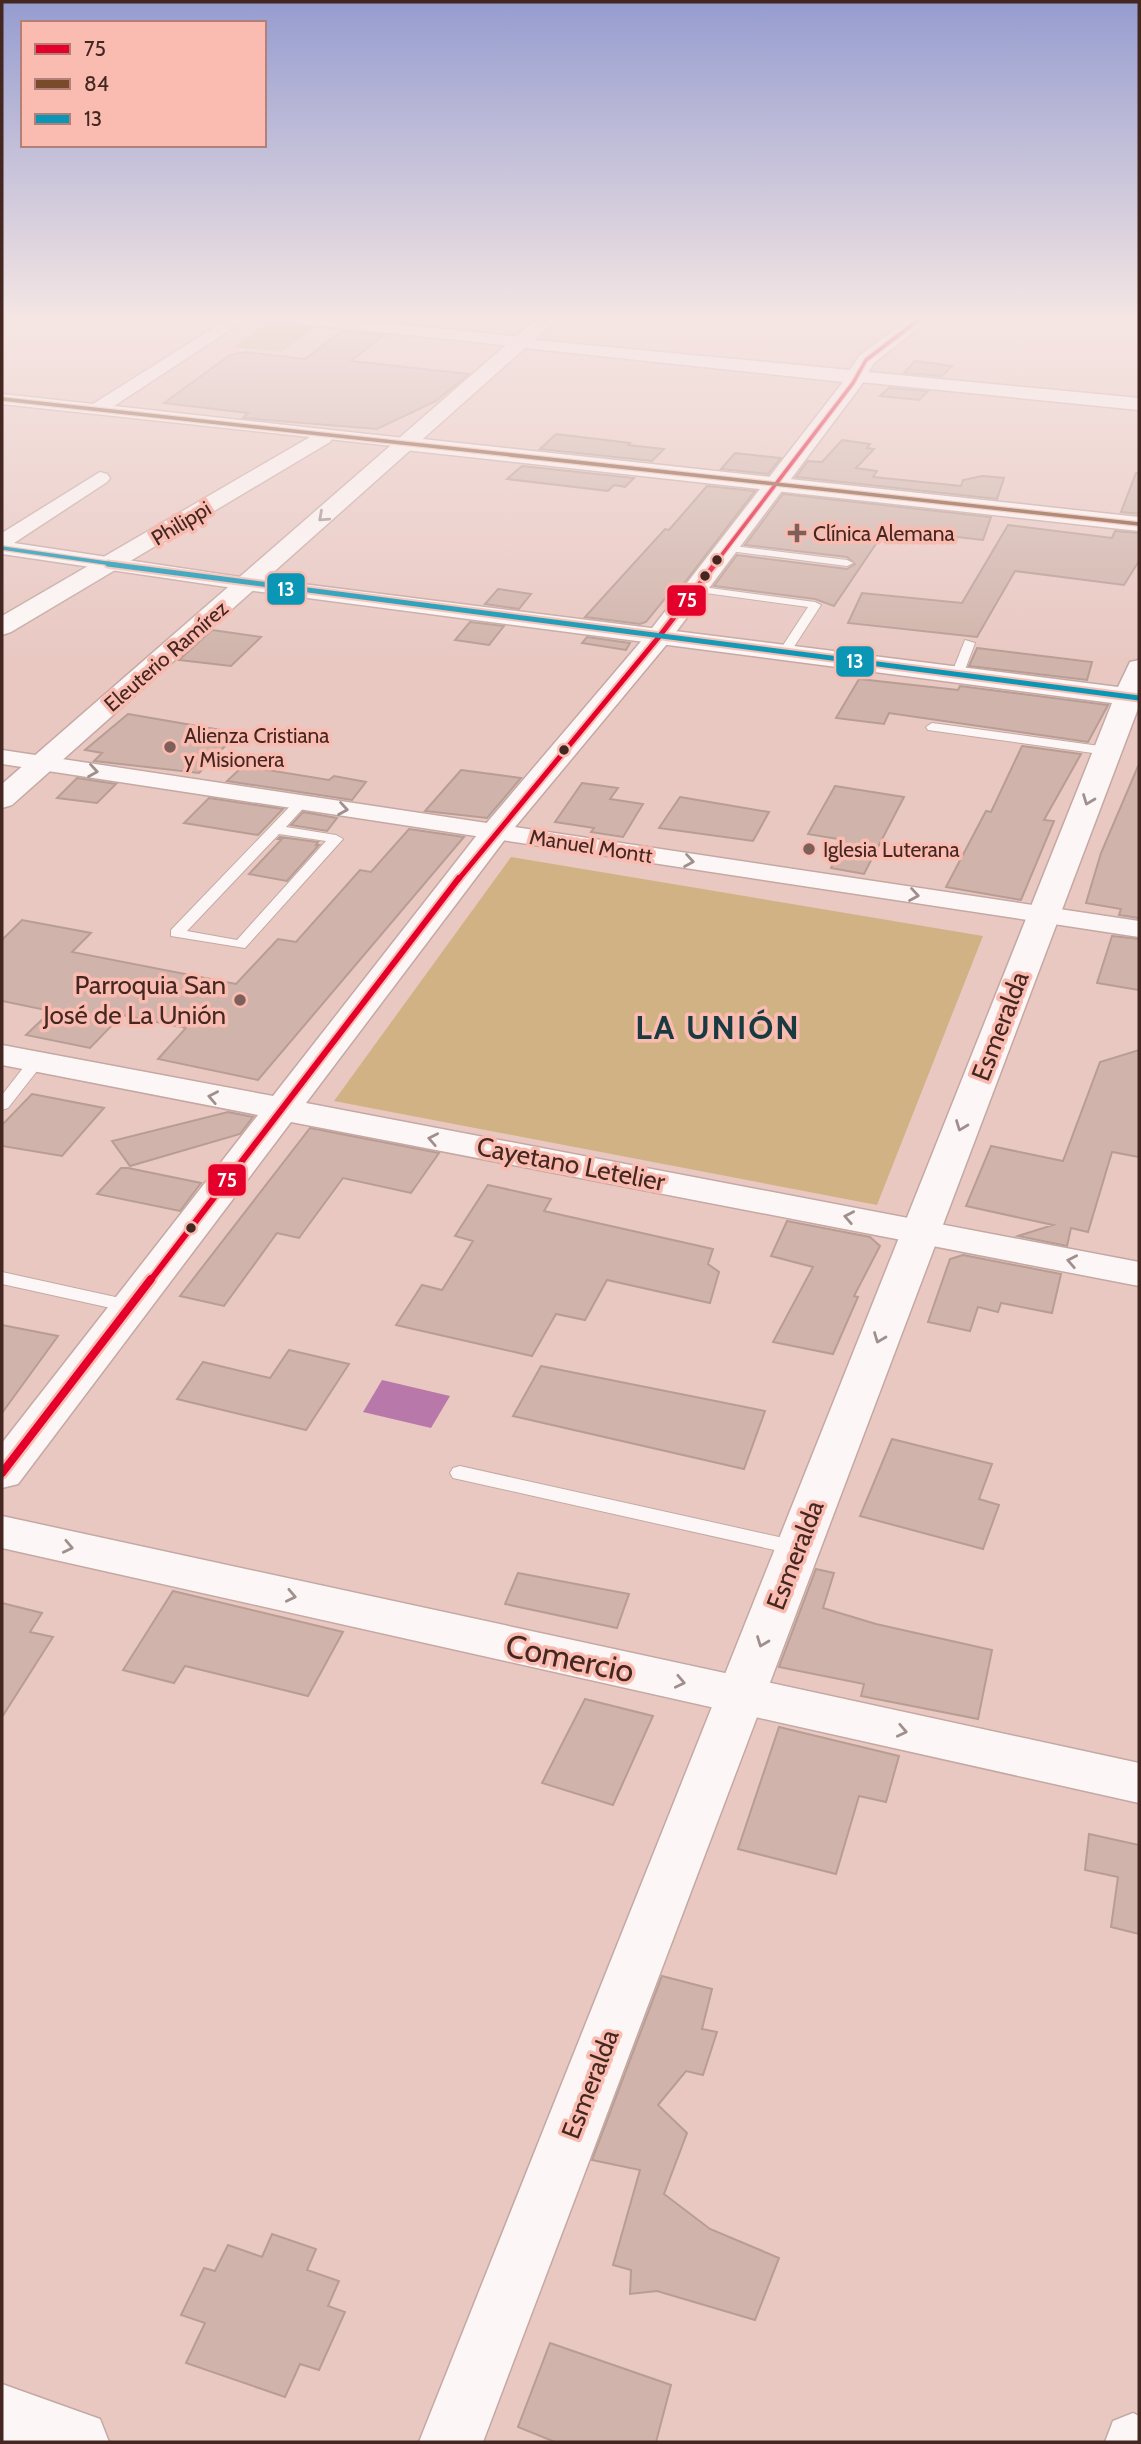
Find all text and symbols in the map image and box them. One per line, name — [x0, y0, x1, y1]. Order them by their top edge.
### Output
legend — [21, 21, 266, 147]
text: 75 — [84, 36, 106, 61]
text: 84 — [84, 71, 109, 96]
text: 13 — [84, 106, 102, 131]
street label: Philippi — [147, 496, 215, 550]
one-way arrow — [318, 508, 331, 521]
place label: Clínica Alemana — [813, 521, 955, 546]
marker: Clínica Alemana — [787, 523, 807, 543]
unlabelled marker — [710, 553, 724, 567]
unlabelled marker — [698, 569, 712, 583]
line badge: 13 — [266, 572, 306, 606]
text: 13 — [277, 578, 295, 601]
line badge: 75 — [666, 584, 707, 617]
text: 75 — [677, 589, 697, 612]
street label: Eleuterio Ramírez — [99, 595, 233, 717]
line badge: 13 — [835, 645, 875, 678]
text: 13 — [846, 650, 864, 673]
place label: Alienza Cristiana y Misionera — [184, 723, 329, 772]
marker: Alienza Cristiana y Misionera — [162, 739, 178, 755]
unlabelled marker — [557, 743, 571, 757]
one-way arrow — [88, 763, 99, 778]
one-way arrow — [1082, 793, 1096, 805]
one-way arrow — [337, 801, 349, 816]
street label: Manuel Montt — [528, 824, 654, 868]
place label: Iglesia Luterana — [823, 837, 960, 862]
marker: Iglesia Luterana — [801, 841, 817, 857]
one-way arrow — [683, 853, 695, 868]
one-way arrow — [908, 887, 920, 902]
street label: Esmeralda — [965, 966, 1036, 1085]
place label: Parroquia San José de La Unión — [42, 969, 226, 1031]
marker: Parroquia San José de La Unión — [232, 992, 248, 1008]
district label: LA UNIÓN — [635, 1007, 801, 1047]
one-way arrow — [207, 1090, 219, 1105]
one-way arrow — [956, 1120, 970, 1132]
street label: Cayetano Letelier — [474, 1130, 669, 1198]
one-way arrow — [427, 1132, 439, 1147]
line badge: 75 — [207, 1163, 247, 1197]
text: 75 — [217, 1169, 237, 1192]
one-way arrow — [843, 1210, 855, 1225]
unlabelled marker — [184, 1221, 198, 1235]
one-way arrow — [1066, 1254, 1078, 1269]
one-way arrow — [874, 1332, 888, 1344]
street label: Esmeralda — [760, 1495, 831, 1614]
one-way arrow — [62, 1539, 74, 1553]
one-way arrow — [284, 1588, 296, 1602]
street label: Comercio — [502, 1625, 638, 1691]
one-way arrow — [756, 1635, 770, 1647]
one-way arrow — [674, 1674, 686, 1689]
one-way arrow — [896, 1723, 908, 1737]
street label: Esmeralda — [555, 2024, 626, 2143]

